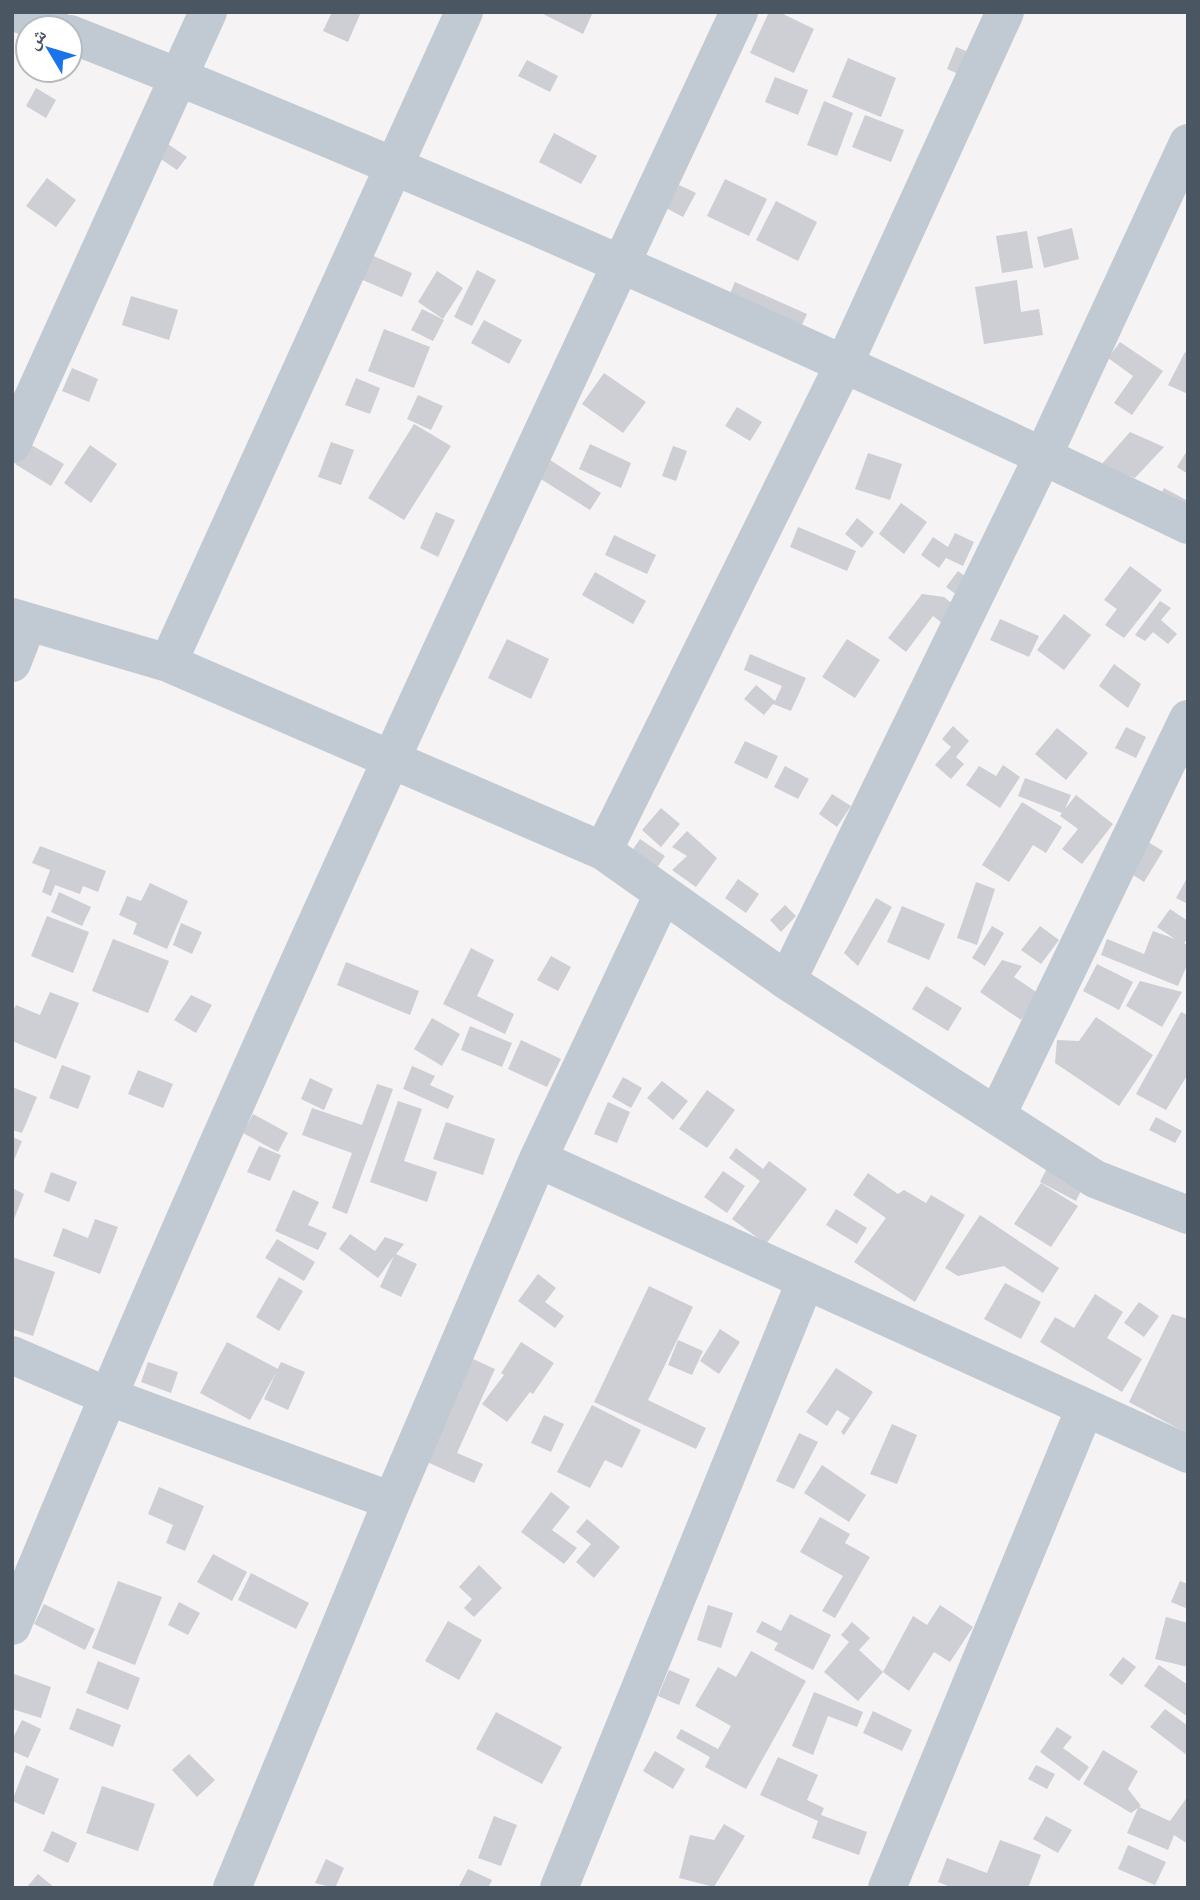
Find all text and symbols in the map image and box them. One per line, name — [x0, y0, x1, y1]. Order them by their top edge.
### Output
north arrow — [14, 14, 84, 84]
text: ش — [19, 23, 52, 54]

